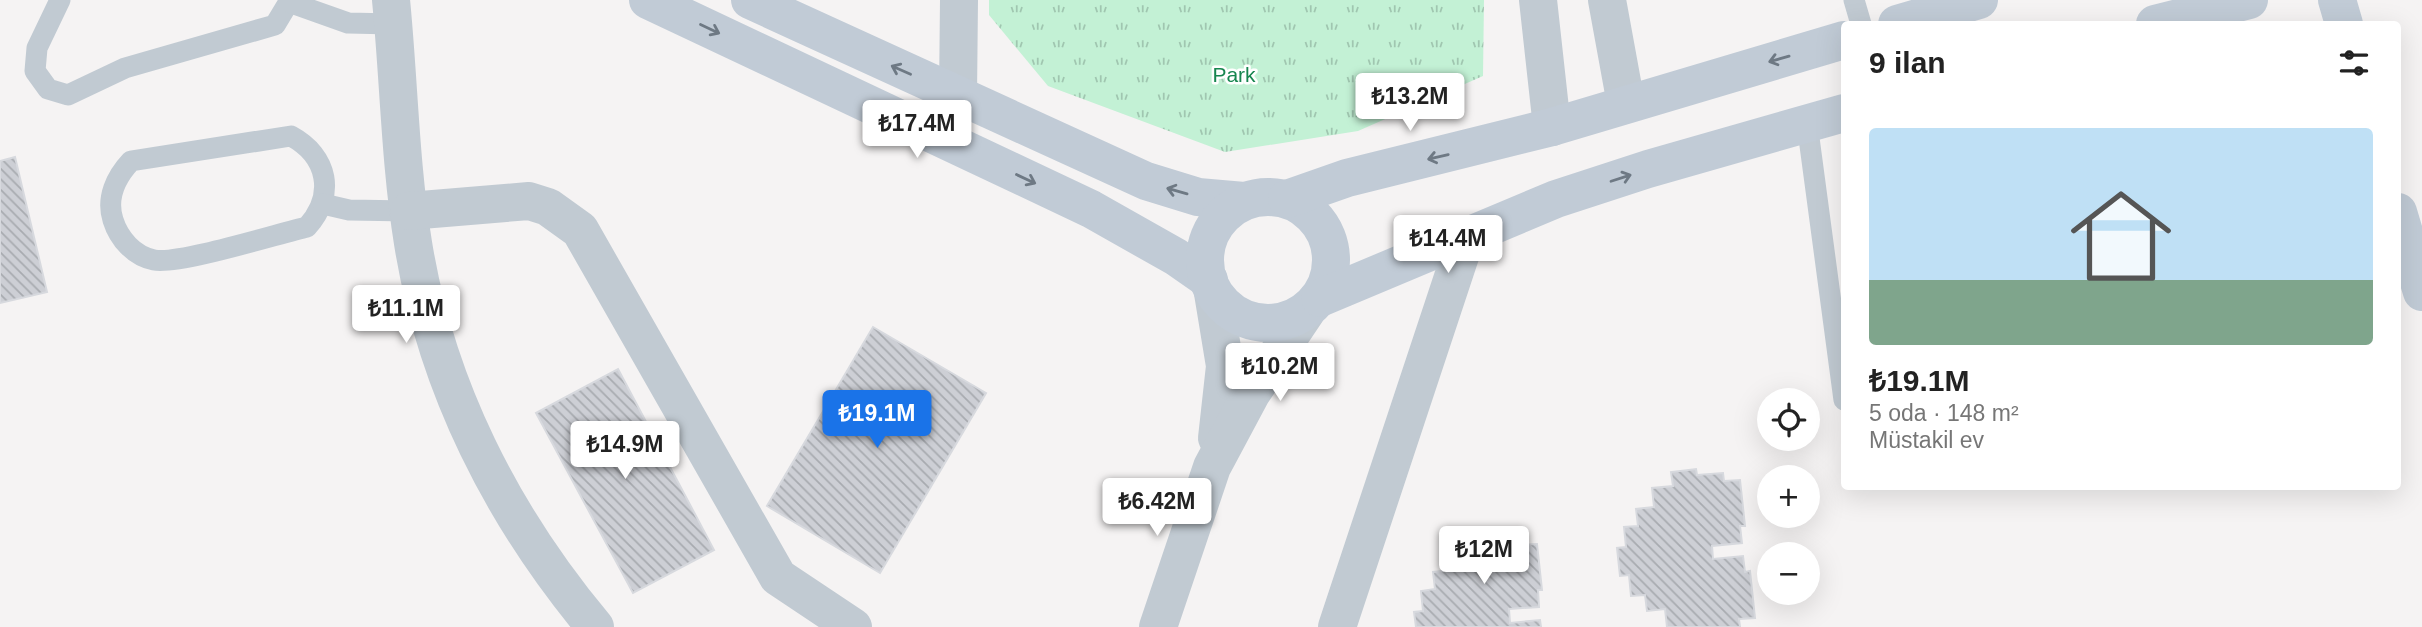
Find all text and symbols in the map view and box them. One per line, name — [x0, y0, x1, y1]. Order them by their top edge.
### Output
one-way arrow — [699, 23, 720, 36]
icon: filters — [2335, 44, 2373, 82]
text: 9 ilan — [1869, 46, 1946, 79]
one-way arrow — [1768, 54, 1790, 67]
one-way arrow — [891, 63, 913, 76]
park label: Park — [1212, 63, 1256, 86]
pin: ₺13.2M — [1353, 74, 1467, 133]
text: ₺13.2M — [1371, 83, 1449, 109]
pin: ₺17.4M — [860, 100, 974, 160]
text: ₺17.4M — [878, 110, 956, 136]
one-way arrow — [1428, 151, 1450, 164]
one-way arrow — [1609, 171, 1631, 183]
one-way arrow — [1015, 172, 1036, 186]
icon: home — [2058, 173, 2184, 299]
one-way arrow — [1166, 184, 1188, 197]
pin: ₺14.4M — [1391, 216, 1505, 275]
text: ₺14.4M — [1409, 225, 1487, 251]
pin: ₺11.1M — [349, 286, 463, 345]
text: ₺11.1M — [368, 295, 444, 321]
pin: ₺10.2M — [1223, 344, 1337, 403]
text: ₺10.2M — [1241, 353, 1319, 379]
text: ₺19.1M — [1869, 364, 1970, 397]
map controls — [1757, 388, 1820, 605]
button: locate — [1757, 388, 1820, 451]
pin: ₺19.1M — [820, 391, 934, 450]
text: ₺19.1M — [838, 400, 916, 426]
text: 5 oda · 148 m² — [1869, 400, 2019, 426]
pin: ₺14.9M — [568, 421, 682, 481]
text: Müstakil ev — [1869, 427, 1984, 453]
text: ₺14.9M — [586, 431, 664, 457]
button: + — [1757, 465, 1820, 528]
pin: ₺6.42M — [1100, 478, 1214, 538]
text: ₺6.42M — [1118, 488, 1196, 514]
pin: ₺12M — [1443, 526, 1525, 586]
text: ₺12M — [1455, 536, 1513, 562]
button: − — [1757, 542, 1820, 605]

